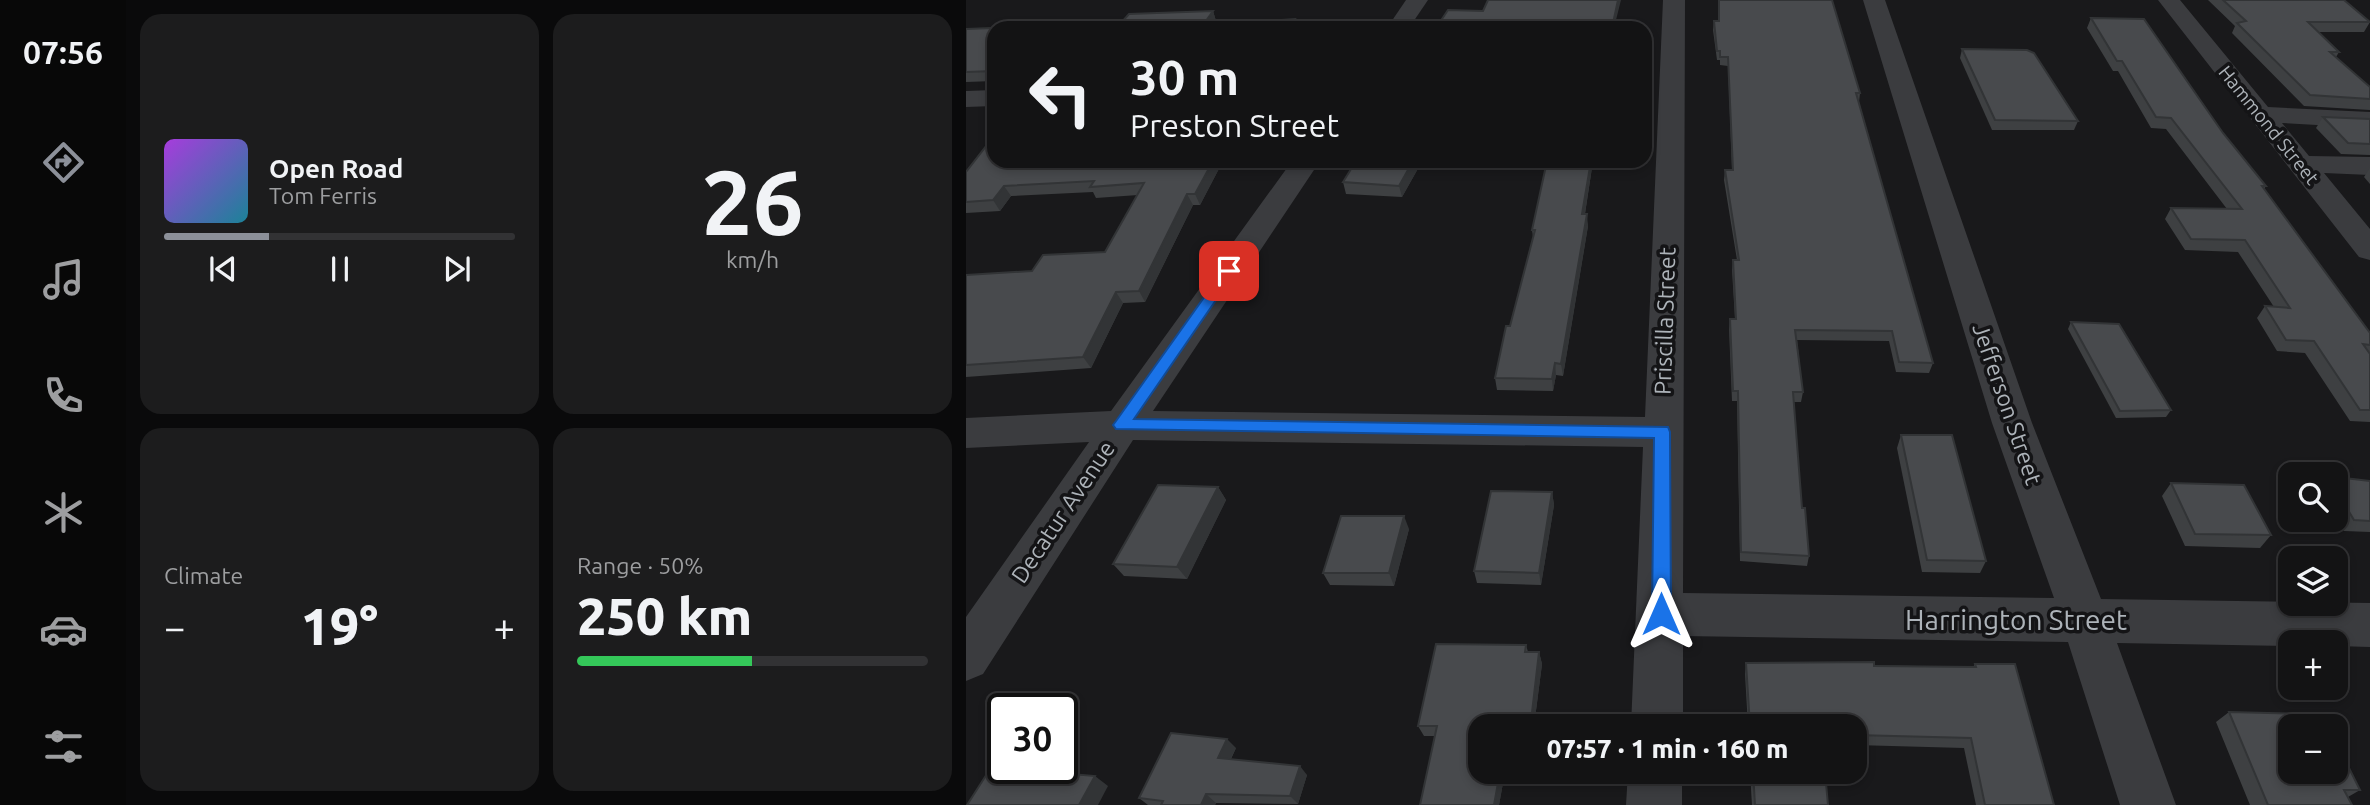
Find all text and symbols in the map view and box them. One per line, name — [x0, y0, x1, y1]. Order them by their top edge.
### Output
text: 07:56 — [23, 34, 103, 70]
icon: left — [1015, 49, 1106, 140]
text: 30 m — [1130, 49, 1239, 104]
street label: Hammond Street — [2214, 61, 2324, 189]
text: Preston Street — [1130, 107, 1339, 143]
icon: directions — [39, 138, 88, 187]
text: 26 — [701, 150, 804, 252]
text: Open Road — [269, 154, 403, 183]
text: Tom Ferris — [269, 183, 377, 208]
pin — [1199, 241, 1259, 301]
text: km/h — [726, 247, 779, 272]
street label: Priscilla Street — [1649, 247, 1680, 395]
icon: previous — [204, 250, 242, 288]
icon: pause — [321, 250, 359, 288]
icon: next — [438, 250, 476, 288]
icon: arrive — [1210, 252, 1248, 290]
icon: music — [39, 255, 88, 304]
street label: Jefferson Street — [1968, 320, 2047, 488]
icon: phone — [39, 371, 88, 420]
street label: Decatur Avenue — [1006, 436, 1119, 587]
map controls — [2278, 462, 2348, 784]
button: search — [2278, 462, 2348, 532]
icon: climate — [39, 488, 88, 537]
button: layers — [2278, 546, 2348, 616]
text: Range · 50% — [577, 553, 704, 578]
text: Climate — [164, 563, 243, 588]
position arrow — [1624, 577, 1698, 651]
text: 250 km — [577, 587, 752, 645]
text: 19° — [301, 597, 378, 655]
street label: Harrington Street — [1905, 604, 2127, 635]
icon: car — [39, 605, 88, 654]
text: − — [164, 606, 185, 648]
text: + — [494, 606, 515, 648]
button: + — [2278, 630, 2348, 700]
speed limit sign: 30 — [987, 693, 1078, 784]
button: − — [2278, 714, 2348, 784]
icon: filters — [39, 722, 88, 771]
text: 07:57 · 1 min · 160 m — [1547, 734, 1788, 763]

